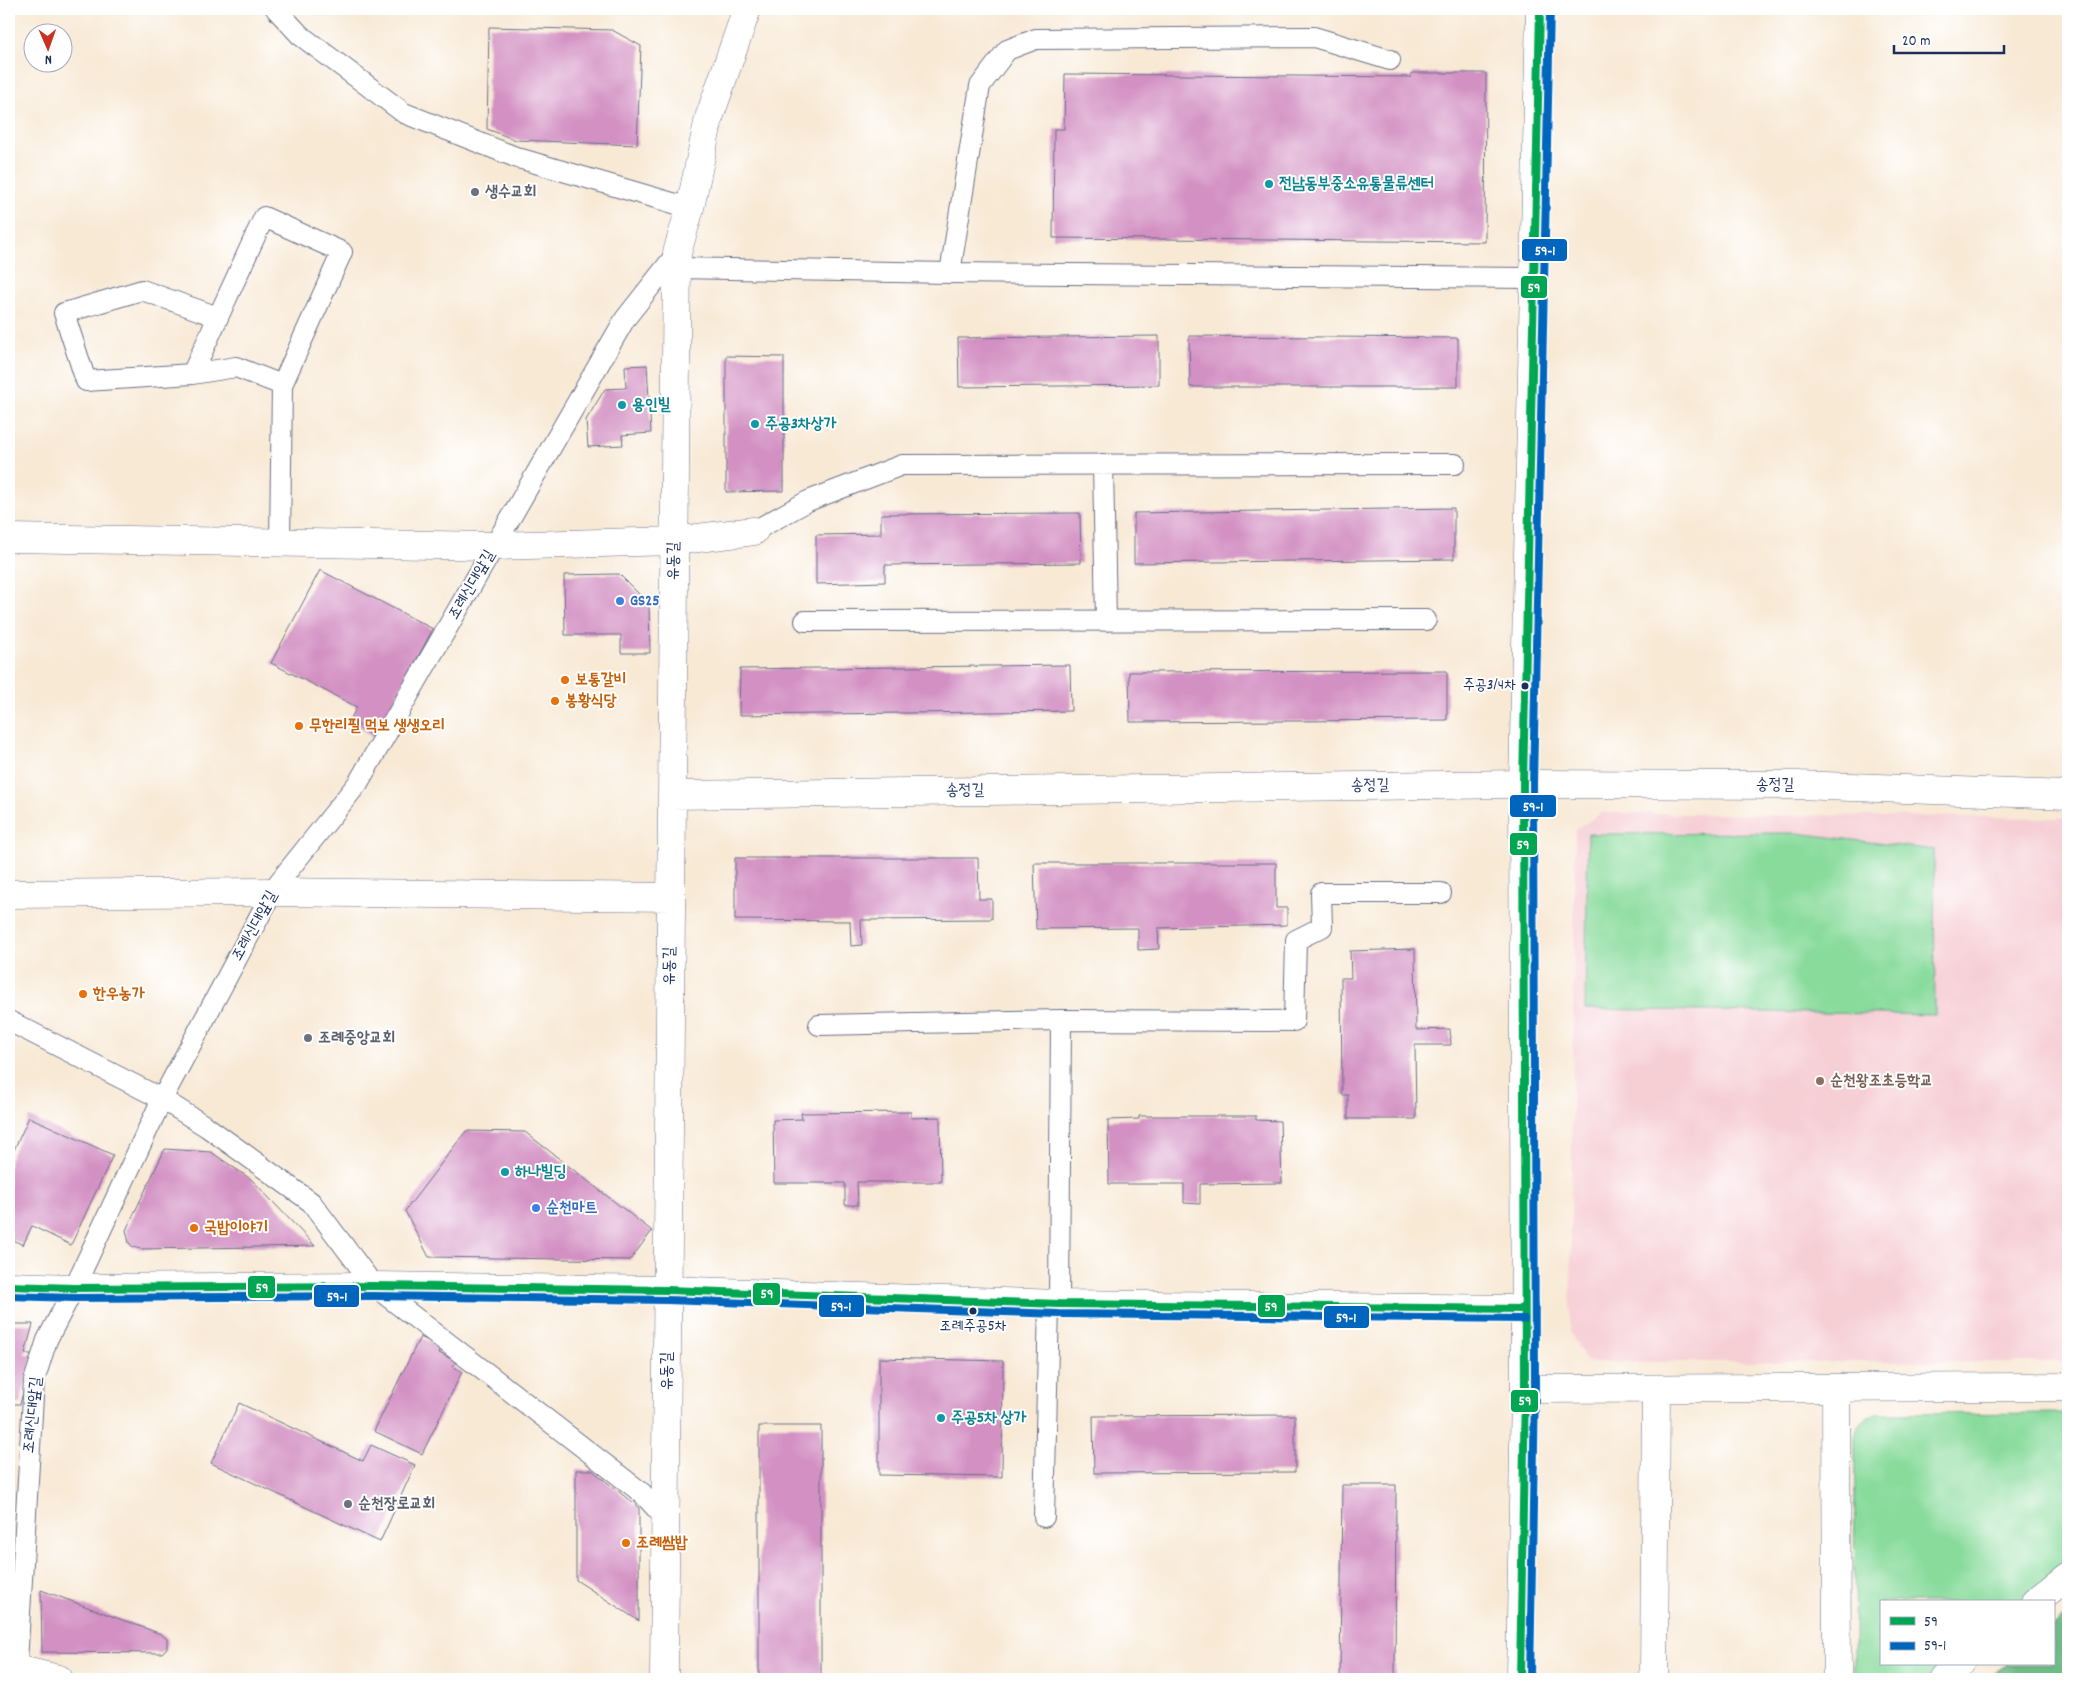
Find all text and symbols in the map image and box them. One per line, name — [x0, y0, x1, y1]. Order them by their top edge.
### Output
north arrow — [22, 22, 72, 72]
scale bar — [1894, 22, 2004, 54]
text: 20 m — [1902, 31, 1930, 53]
text: N — [44, 49, 52, 69]
place label: 전남동부중소유통물류센터 — [1279, 173, 1434, 196]
marker: 전남동부중소유통물류센터 — [1263, 178, 1275, 190]
place label: 생수교회 — [485, 181, 537, 204]
marker: 생수교회 — [469, 186, 481, 198]
line badge: 59-1 — [1521, 238, 1568, 262]
text: 59-1 — [1535, 242, 1555, 262]
line badge: 59 — [1520, 275, 1548, 299]
text: 59 — [1528, 279, 1540, 299]
place label: 용인빌 — [632, 394, 671, 417]
marker: 용인빌 — [616, 399, 628, 411]
place label: 주공3차상가 — [765, 413, 837, 436]
marker: 주공3차상가 — [749, 418, 761, 430]
street label: 유동길 — [662, 541, 686, 581]
street label: 조례신대앞길 — [443, 546, 501, 624]
place label: GS25 — [630, 590, 660, 613]
marker: GS25 — [614, 595, 626, 607]
place label: 보통갈비 — [575, 669, 627, 692]
marker: 보통갈비 — [559, 674, 571, 686]
place label: 주공3/4차 — [1463, 675, 1516, 697]
marker: 주공3/4차 — [1520, 681, 1530, 691]
place label: 봉황식당 — [565, 690, 617, 713]
marker: 봉황식당 — [549, 695, 561, 707]
place label: 무한리필 먹보 생생오리 — [309, 715, 445, 738]
marker: 무한리필 먹보 생생오리 — [293, 720, 305, 732]
street label: 송정길 — [1350, 774, 1390, 798]
street label: 송정길 — [1756, 774, 1794, 797]
street label: 송정길 — [945, 779, 985, 803]
line badge: 59-1 — [1509, 794, 1557, 818]
text: 59-1 — [1523, 798, 1543, 818]
line badge: 59 — [1509, 832, 1538, 856]
text: 59 — [1517, 836, 1529, 856]
street label: 조례신대앞길 — [226, 887, 284, 965]
street label: 유동길 — [658, 946, 682, 986]
place label: 한우농가 — [92, 983, 145, 1006]
marker: 한우농가 — [77, 988, 89, 1000]
place label: 조례중앙교회 — [318, 1027, 395, 1050]
marker: 조례중앙교회 — [302, 1032, 314, 1044]
place label: 순천왕조초등학교 — [1830, 1070, 1933, 1093]
marker: 순천왕조초등학교 — [1814, 1075, 1826, 1087]
place label: 하나빌딩 — [514, 1161, 567, 1184]
marker: 하나빌딩 — [499, 1166, 511, 1178]
place label: 순천마트 — [546, 1197, 598, 1220]
marker: 순천마트 — [530, 1202, 542, 1214]
place label: 국밥이야기 — [204, 1217, 268, 1240]
marker: 국밥이야기 — [188, 1222, 200, 1234]
line badge: 59 — [247, 1275, 276, 1299]
text: 59 — [256, 1279, 268, 1299]
line badge: 59 — [752, 1282, 781, 1306]
line badge: 59-1 — [313, 1284, 360, 1308]
text: 59 — [761, 1285, 773, 1305]
text: 59-1 — [327, 1288, 347, 1308]
line badge: 59-1 — [818, 1294, 865, 1318]
line badge: 59 — [1257, 1294, 1286, 1318]
text: 59-1 — [831, 1298, 851, 1318]
text: 59 — [1265, 1298, 1277, 1318]
line badge: 59-1 — [1323, 1305, 1370, 1329]
marker: 조례주공5차 — [968, 1306, 978, 1316]
text: 59-1 — [1336, 1309, 1356, 1329]
place label: 조례주공5차 — [939, 1316, 1007, 1338]
street label: 유동길 — [656, 1352, 679, 1390]
street label: 조례신대앞길 — [18, 1375, 48, 1455]
line badge: 59 — [1510, 1389, 1539, 1413]
text: 59 — [1519, 1392, 1531, 1412]
place label: 주공5차 상가 — [951, 1407, 1027, 1430]
marker: 주공5차 상가 — [935, 1412, 947, 1424]
place label: 순천장로교회 — [358, 1493, 435, 1516]
marker: 순천장로교회 — [342, 1498, 354, 1510]
place label: 조례쌈밥 — [636, 1532, 688, 1555]
marker: 조례쌈밥 — [620, 1537, 632, 1549]
legend — [1880, 1600, 2054, 1666]
text: 59 — [1924, 1612, 1938, 1634]
text: 59-1 — [1924, 1636, 1946, 1658]

